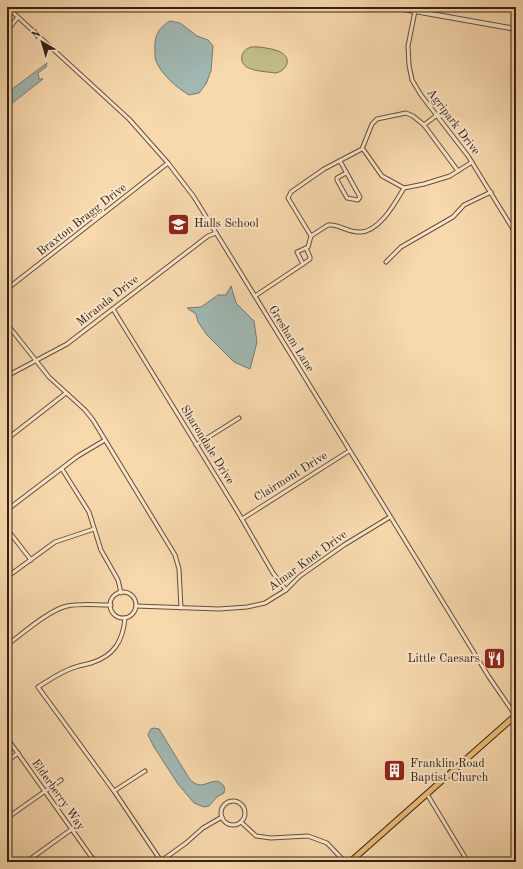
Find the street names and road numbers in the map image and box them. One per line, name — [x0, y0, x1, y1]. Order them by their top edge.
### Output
street label: Agripark Drive — [424, 87, 482, 158]
street label: Braxton Bragg Drive — [35, 181, 129, 258]
street label: Miranda Drive — [75, 273, 142, 329]
street label: Gresham Lane — [266, 304, 316, 375]
street label: Sharondale Drive — [178, 403, 236, 487]
street label: Clairmont Drive — [252, 449, 330, 504]
street label: Almar Knot Drive — [266, 528, 350, 593]
street label: Elderberry Way — [29, 757, 87, 833]

